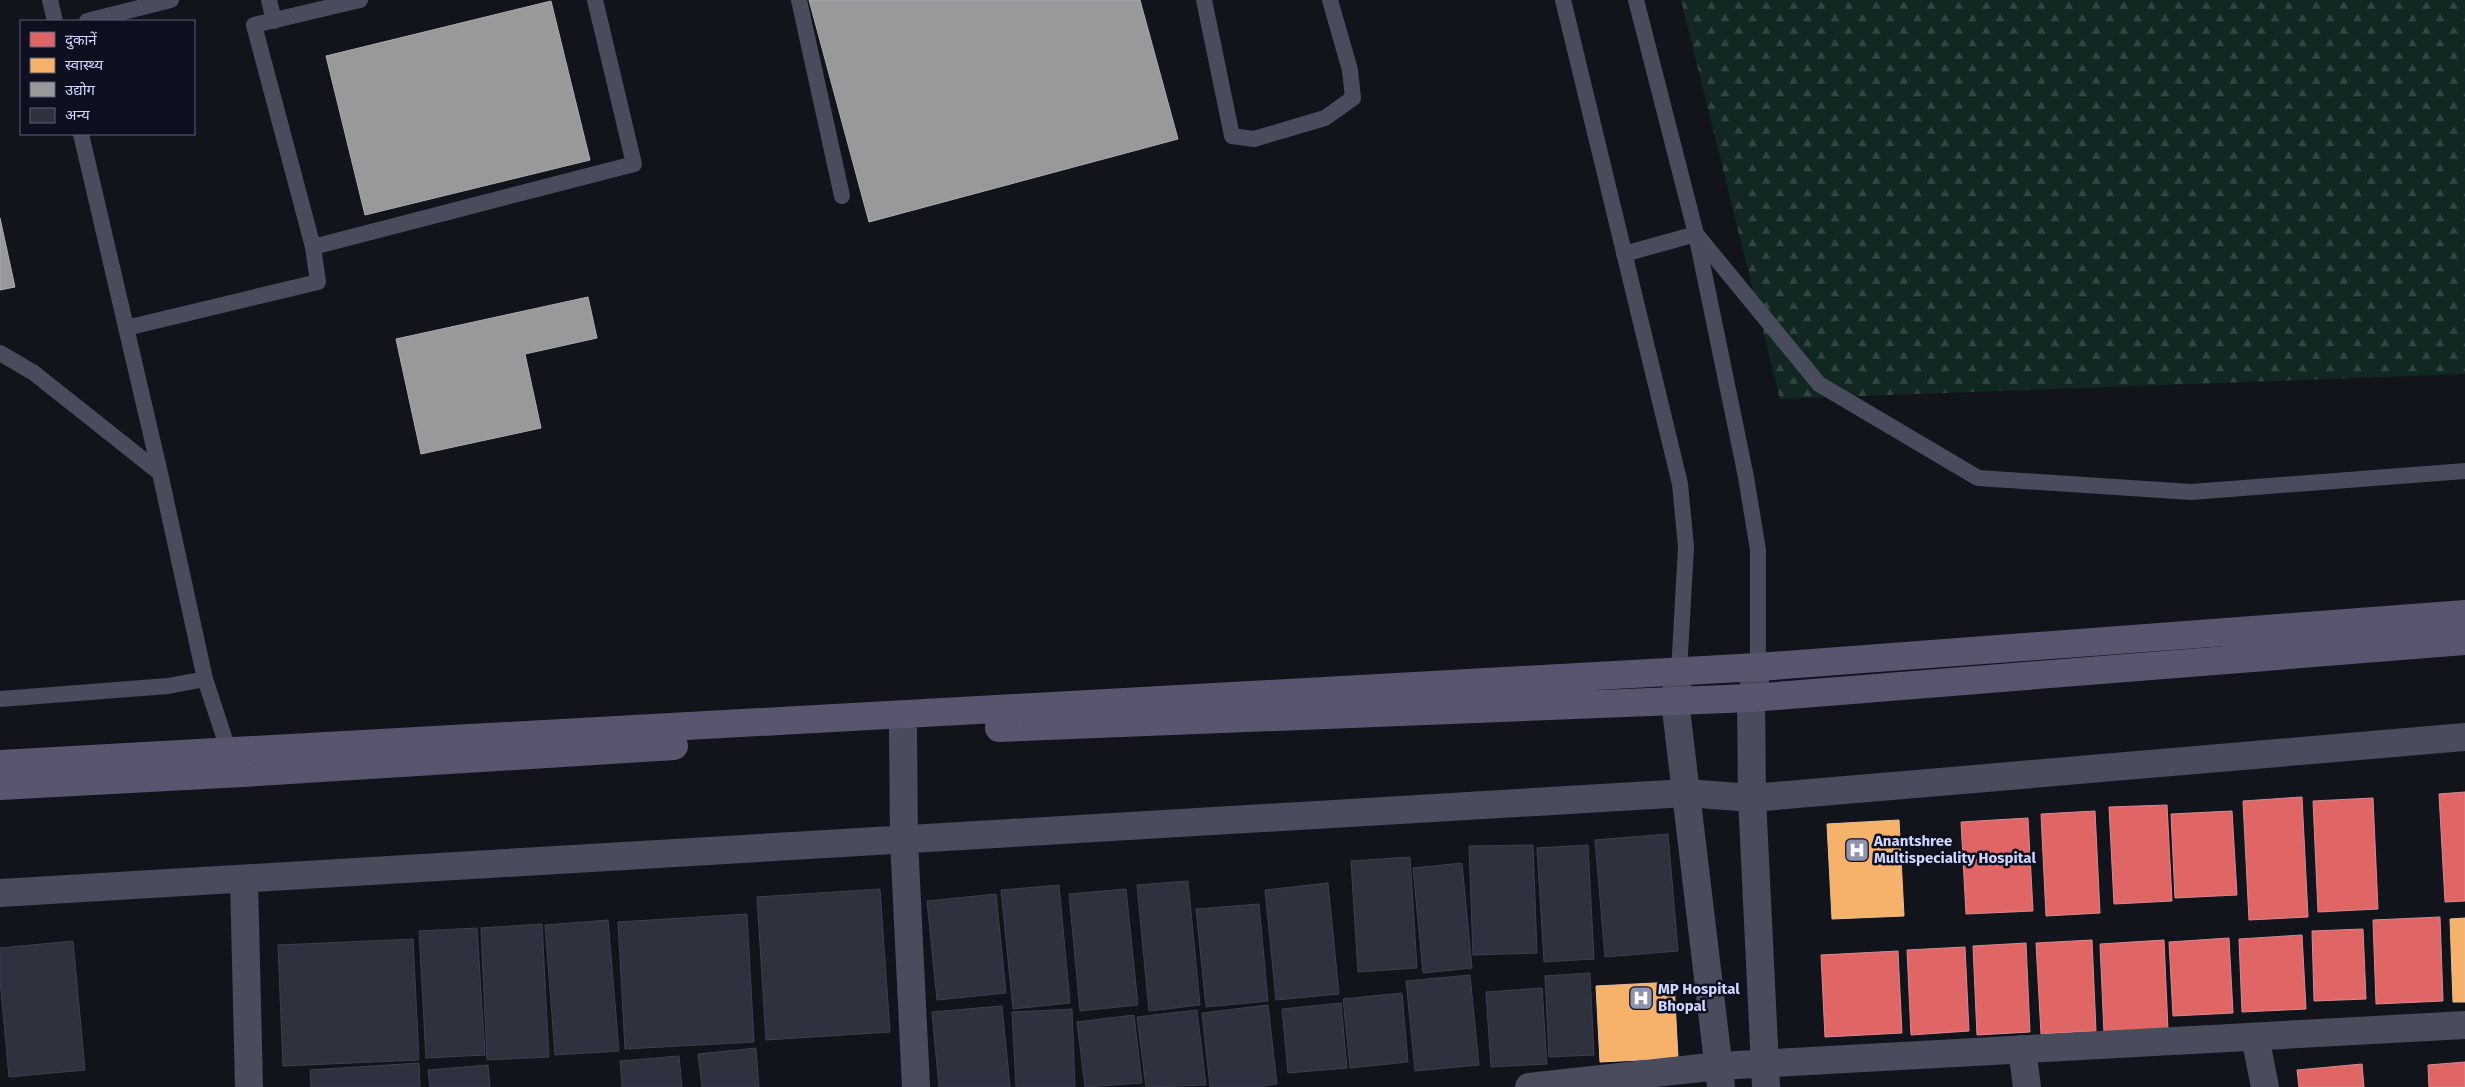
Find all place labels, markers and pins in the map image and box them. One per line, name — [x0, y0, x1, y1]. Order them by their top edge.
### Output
place label: Anantshree Multispeciality Hospital — [1873, 832, 2036, 867]
hospital icon: Anantshree Multispeciality Hospital — [1844, 837, 1870, 863]
place label: MP Hospital Bhopal — [1658, 980, 1740, 1015]
hospital icon: MP Hospital Bhopal — [1628, 985, 1654, 1011]

